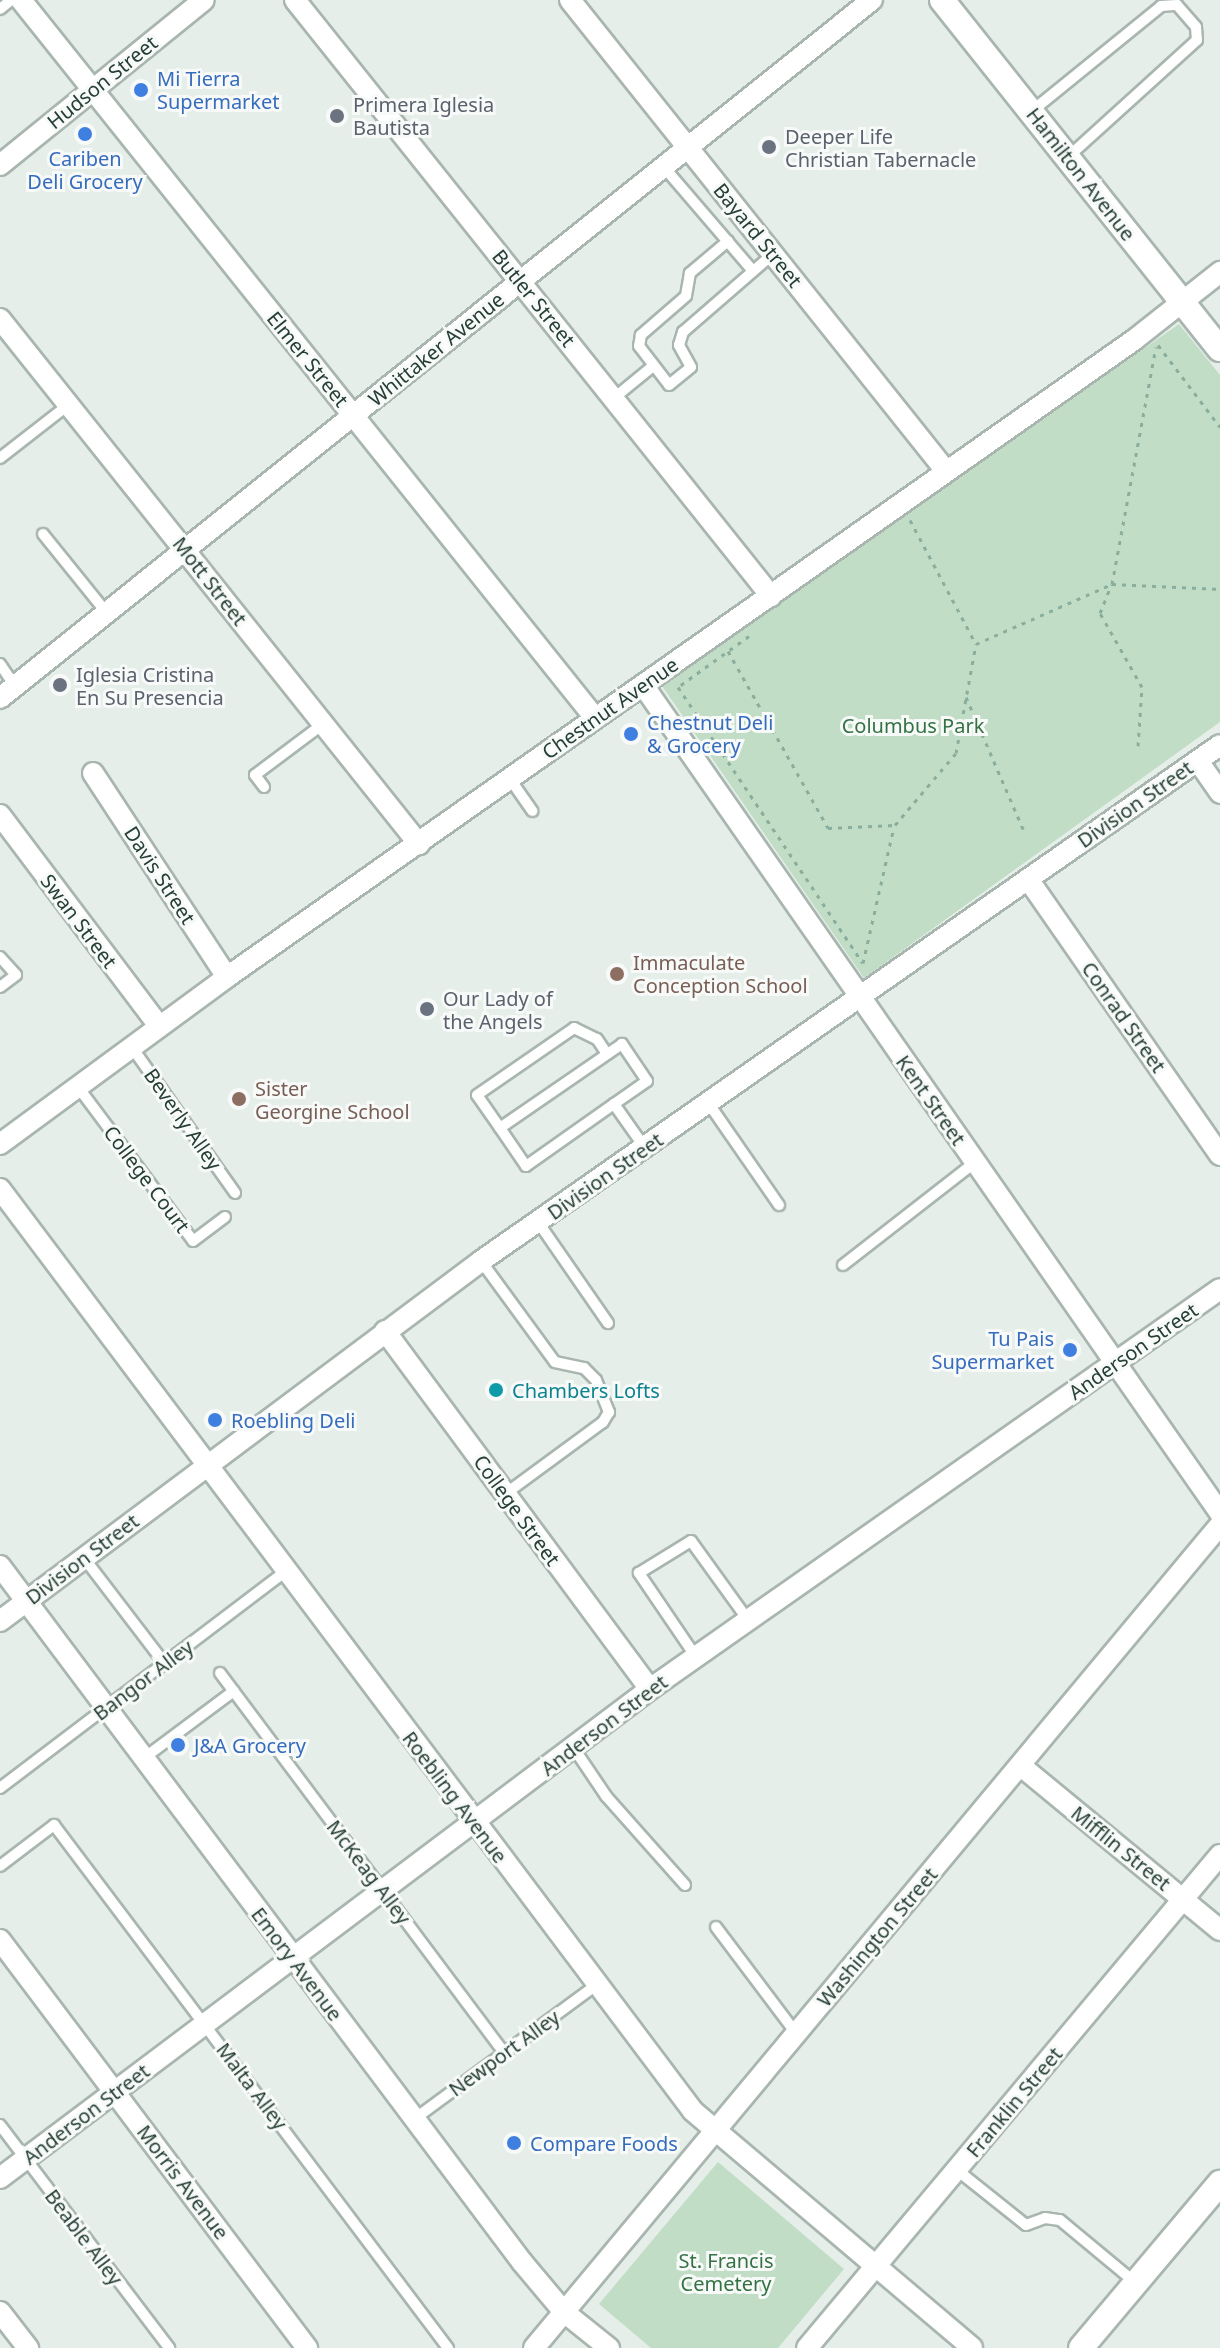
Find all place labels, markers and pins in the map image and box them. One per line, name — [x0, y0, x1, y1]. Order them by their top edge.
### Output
place label: Mi Tierra Supermarket — [157, 66, 280, 113]
marker: Mi Tierra Supermarket — [132, 81, 150, 99]
place label: Primera Iglesia Bautista — [353, 92, 494, 139]
marker: Primera Iglesia Bautista — [328, 107, 346, 125]
place label: Deeper Life Christian Tabernacle — [785, 124, 976, 171]
marker: Cariben Deli Grocery — [76, 125, 94, 143]
marker: Deeper Life Christian Tabernacle — [760, 138, 778, 156]
place label: Cariben Deli Grocery — [27, 146, 143, 193]
place label: Iglesia Cristina En Su Presencia — [76, 662, 224, 709]
marker: Iglesia Cristina En Su Presencia — [51, 676, 69, 694]
place label: Chestnut Deli & Grocery — [647, 710, 773, 757]
marker: Chestnut Deli & Grocery — [622, 725, 640, 743]
place label: Immaculate Conception School — [633, 950, 808, 997]
marker: Immaculate Conception School — [608, 965, 626, 983]
place label: Our Lady of the Angels — [443, 986, 553, 1033]
marker: Our Lady of the Angels — [418, 1000, 436, 1018]
place label: Sister Georgine School — [255, 1076, 410, 1123]
marker: Sister Georgine School — [230, 1090, 248, 1108]
place label: Tu Pais Supermarket — [931, 1326, 1054, 1373]
marker: Tu Pais Supermarket — [1061, 1341, 1079, 1359]
place label: Chambers Lofts — [512, 1378, 660, 1402]
marker: Chambers Lofts — [487, 1381, 505, 1399]
place label: Roebling Deli — [231, 1408, 355, 1432]
marker: Roebling Deli — [206, 1411, 224, 1429]
place label: J&A Grocery — [194, 1733, 306, 1757]
marker: J&A Grocery — [169, 1736, 187, 1754]
place label: Compare Foods — [530, 2131, 678, 2155]
marker: Compare Foods — [505, 2134, 523, 2152]

